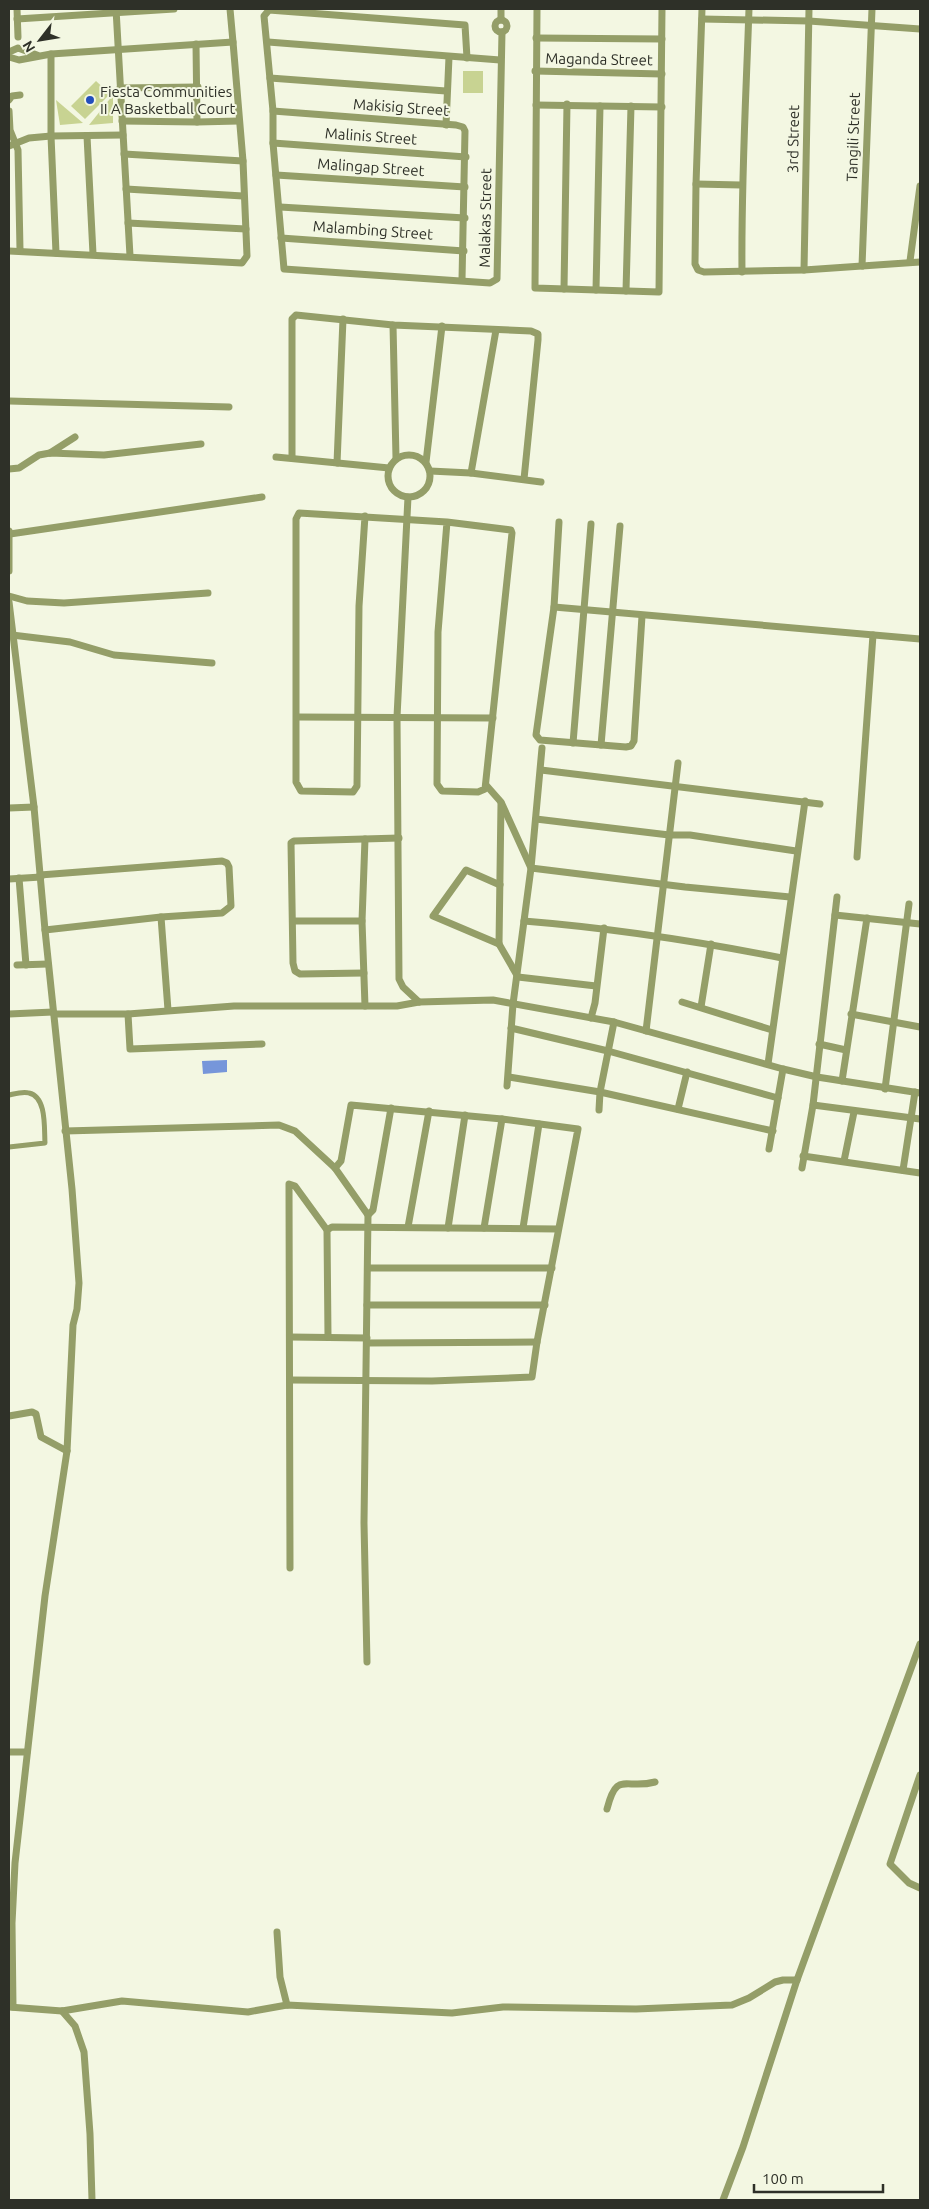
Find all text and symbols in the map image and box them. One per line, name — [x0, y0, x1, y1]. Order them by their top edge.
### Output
north arrow — [15, 15, 65, 65]
text: N — [19, 38, 38, 55]
street label: Maganda Street — [545, 50, 653, 68]
place label: Fiesta Communities II A Basketball Court — [100, 83, 236, 117]
street label: Tangili Street — [843, 92, 863, 182]
marker: Fiesta Communities II A Basketball Court — [84, 94, 96, 106]
street label: Makisig Street — [352, 95, 450, 119]
street label: 3rd Street — [784, 105, 802, 173]
street label: Malinis Street — [324, 124, 418, 148]
street label: Malingap Street — [317, 155, 425, 179]
street label: Malakas Street — [476, 168, 494, 268]
street label: Malambing Street — [312, 217, 434, 243]
scale bar — [754, 2162, 883, 2194]
text: 100 m — [762, 2170, 804, 2187]

